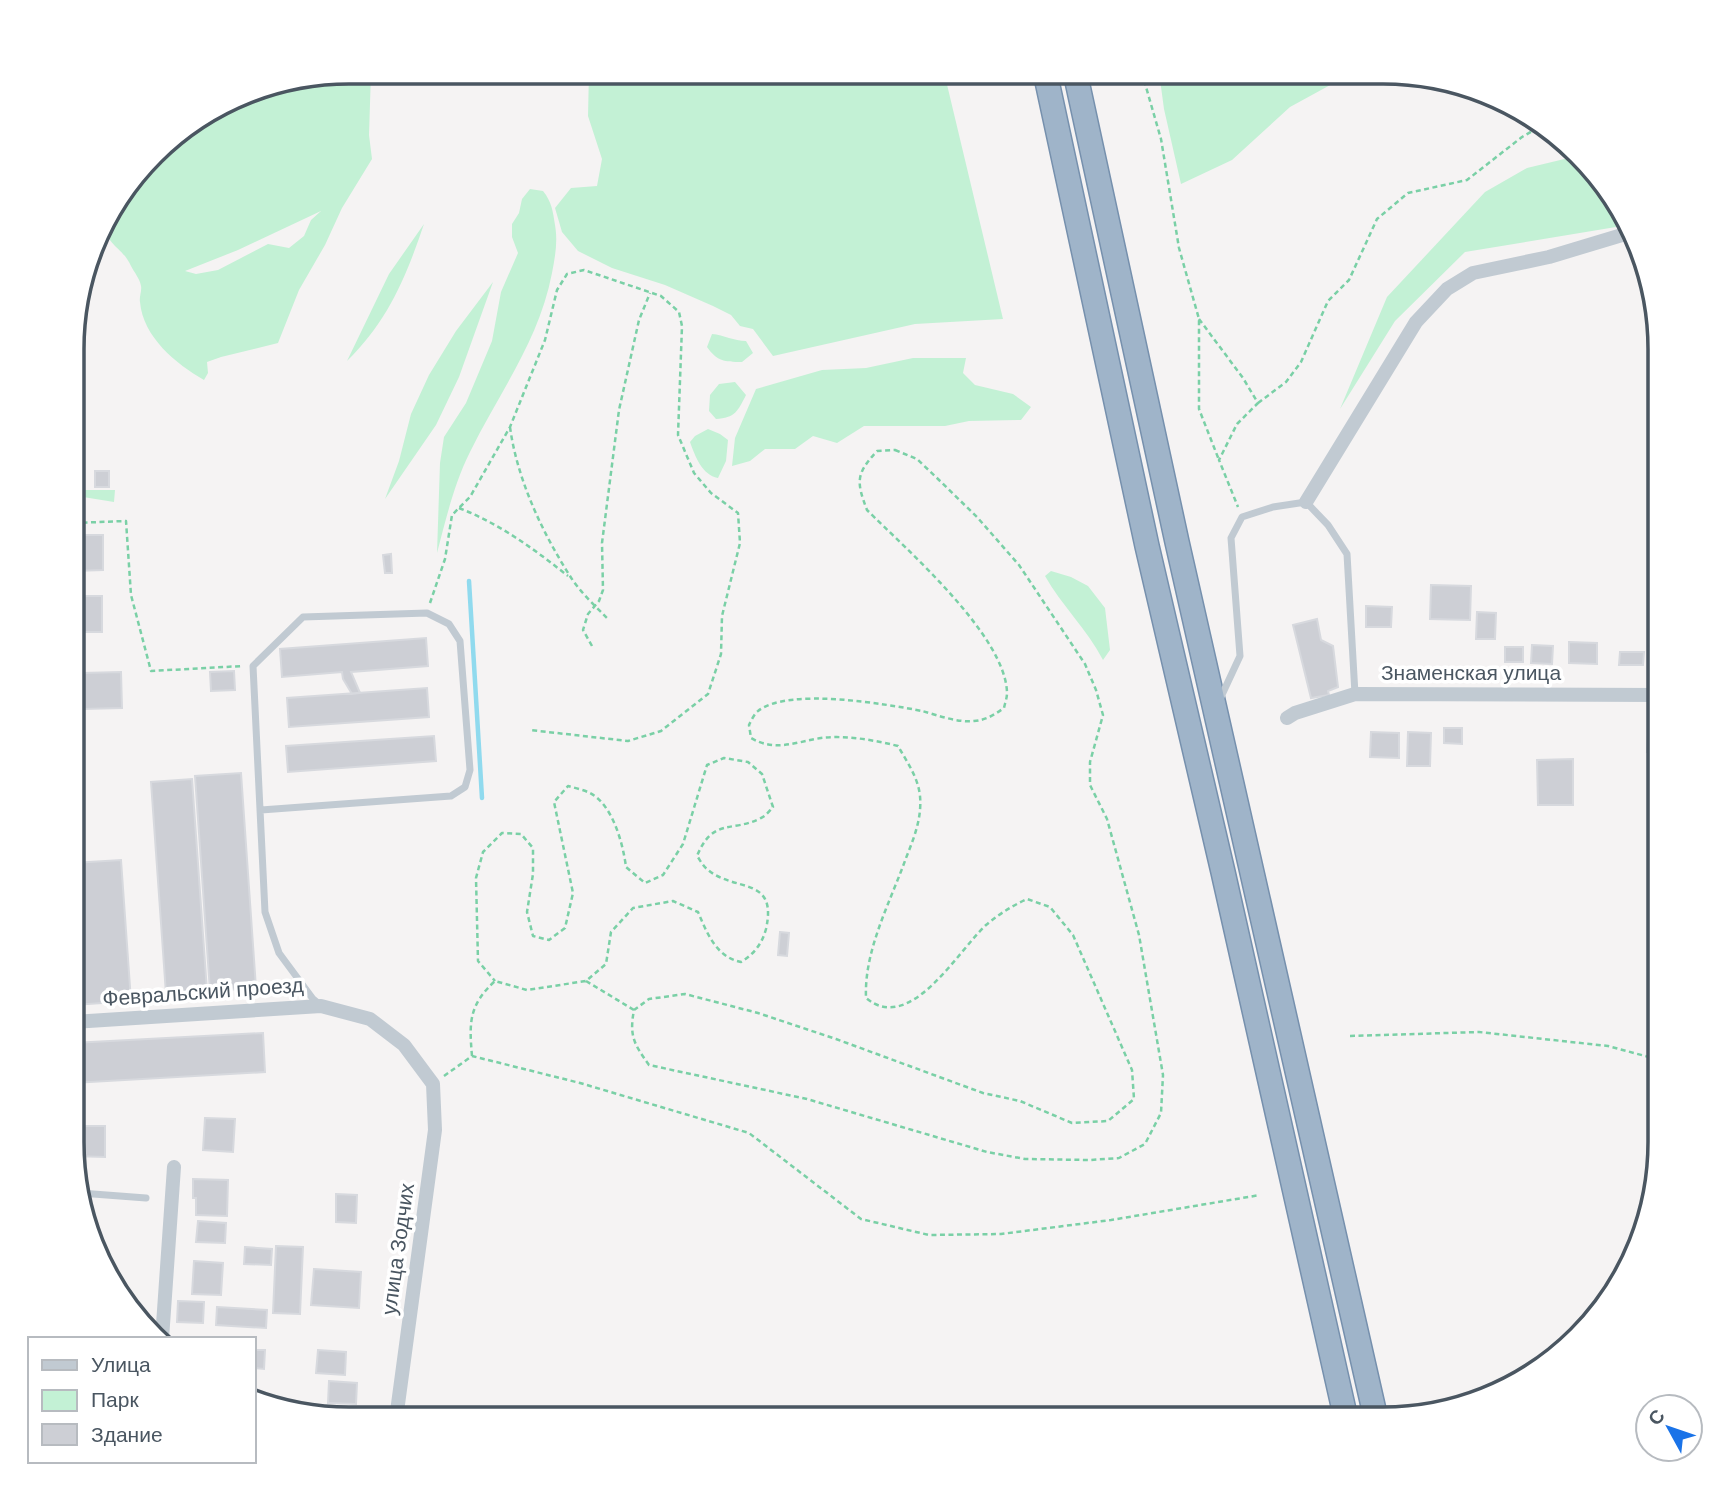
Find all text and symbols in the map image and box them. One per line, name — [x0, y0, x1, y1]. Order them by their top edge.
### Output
street label: Знаменская улица — [1381, 659, 1561, 687]
street label: Февральский проезд — [102, 971, 304, 1013]
street label: улица Зодчих — [375, 1181, 421, 1317]
legend — [28, 1337, 256, 1463]
text: Улица — [91, 1351, 151, 1379]
text: Парк — [91, 1386, 139, 1414]
north arrow — [1634, 1393, 1704, 1463]
text: С — [1642, 1404, 1671, 1431]
text: Здание — [91, 1421, 163, 1449]

